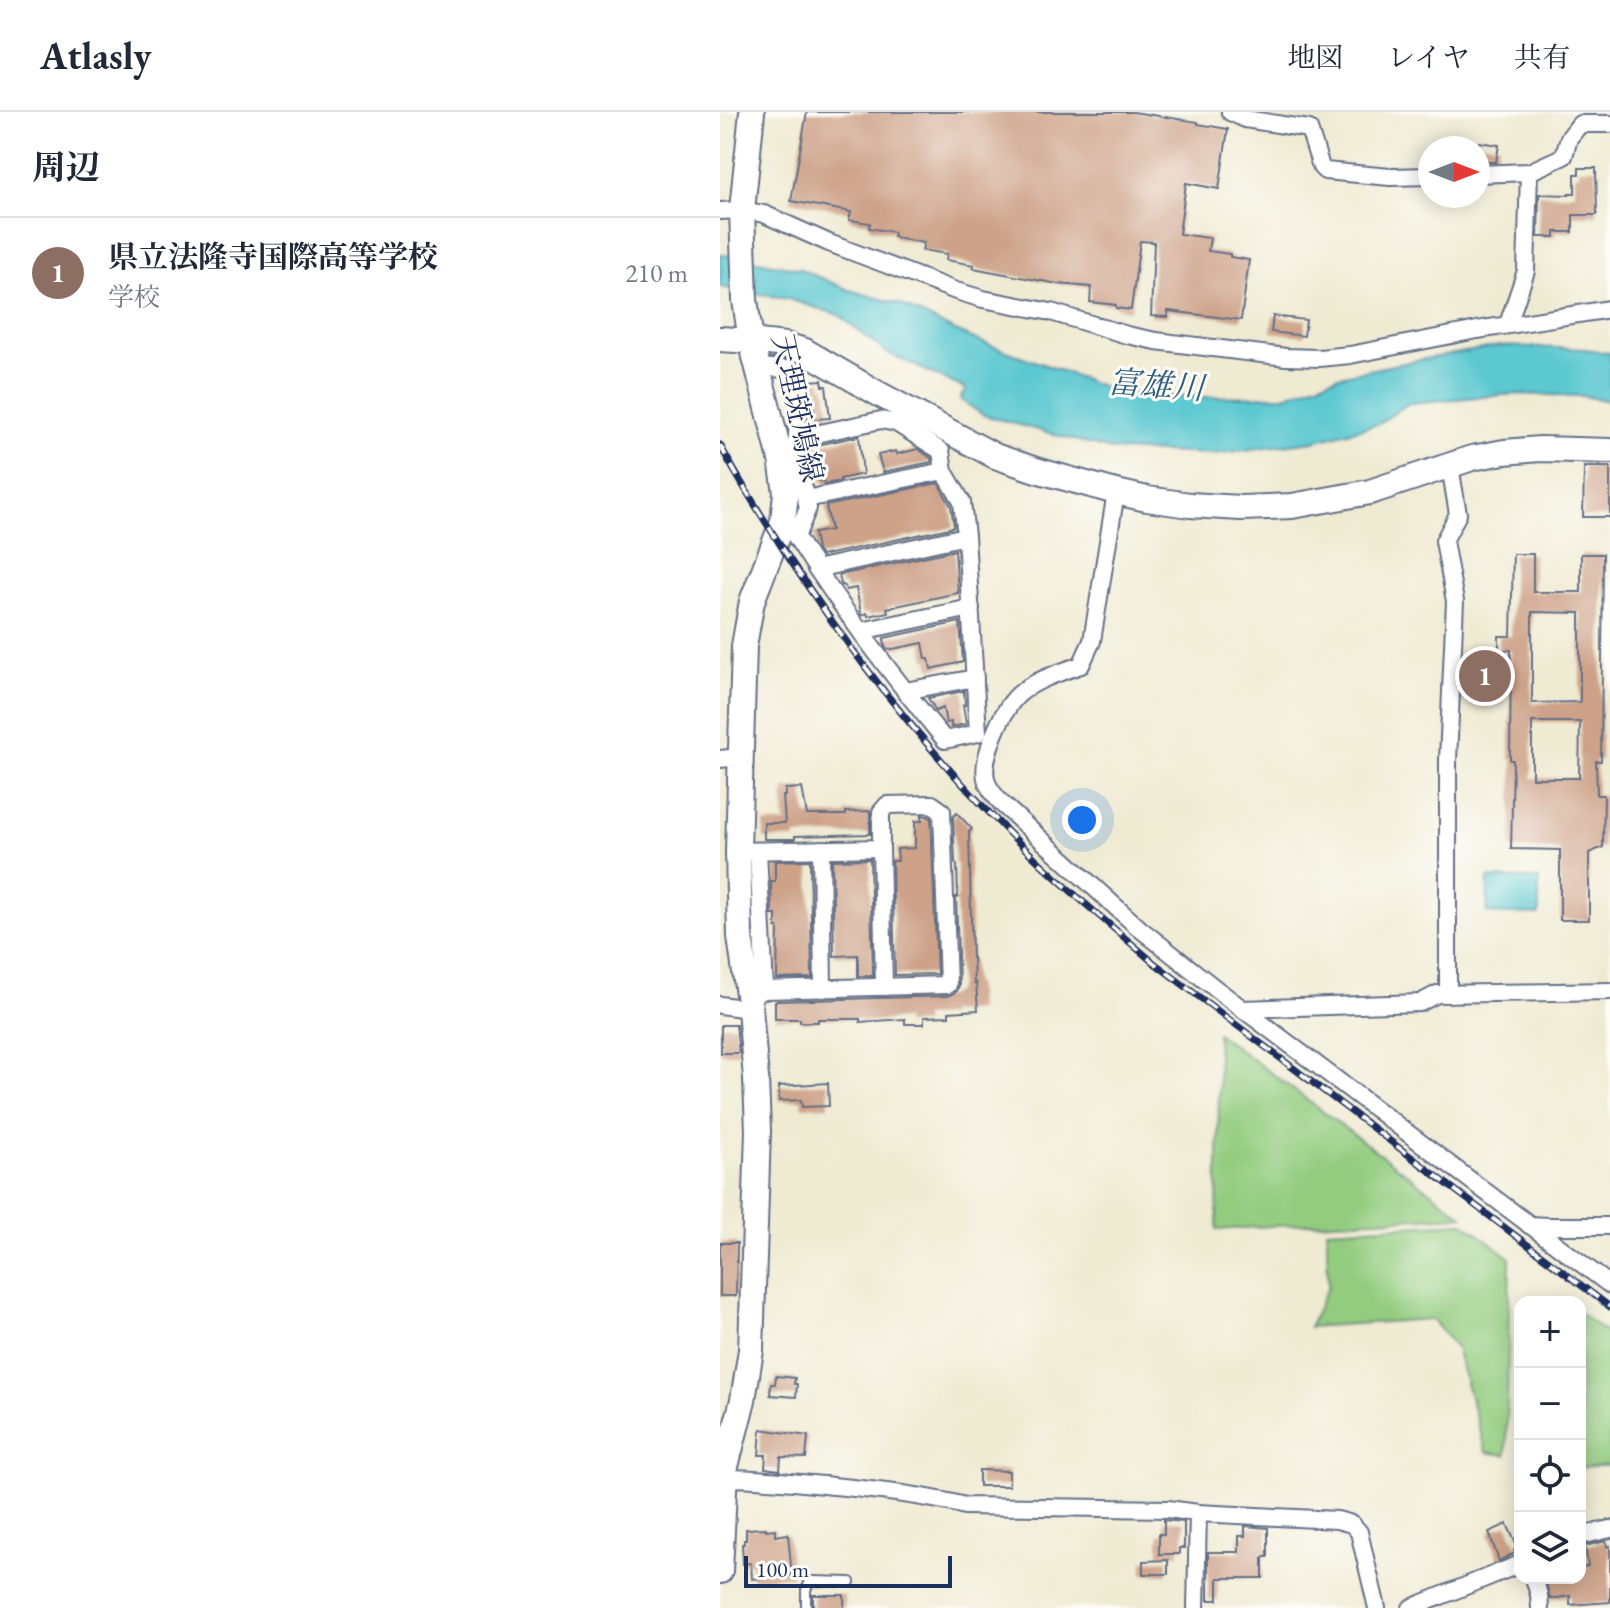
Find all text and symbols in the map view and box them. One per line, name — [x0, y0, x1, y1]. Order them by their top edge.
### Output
text: Atlasly — [40, 31, 151, 80]
text: 地図 — [1287, 39, 1343, 75]
text: レイヤ — [1387, 39, 1470, 75]
text: 共有 — [1514, 39, 1570, 75]
north arrow — [1418, 136, 1490, 208]
text: 周辺 — [32, 145, 100, 189]
text: 県立法隆寺国際高等学校 — [108, 237, 438, 276]
text: 1 — [51, 256, 65, 290]
text: 210 m — [625, 256, 688, 290]
text: 学校 — [108, 280, 160, 314]
street label: 天理斑鳩線 — [763, 331, 833, 485]
water label: 富雄川 — [1107, 361, 1208, 410]
pin: 1 — [1459, 646, 1511, 706]
your location — [1062, 800, 1102, 840]
map controls — [1514, 1296, 1586, 1584]
button: + — [1514, 1296, 1586, 1368]
button: − — [1514, 1368, 1586, 1440]
button: locate — [1514, 1440, 1586, 1512]
button: layers — [1514, 1512, 1586, 1584]
scale bar — [744, 1552, 952, 1588]
text: 100 m — [756, 1555, 809, 1584]

